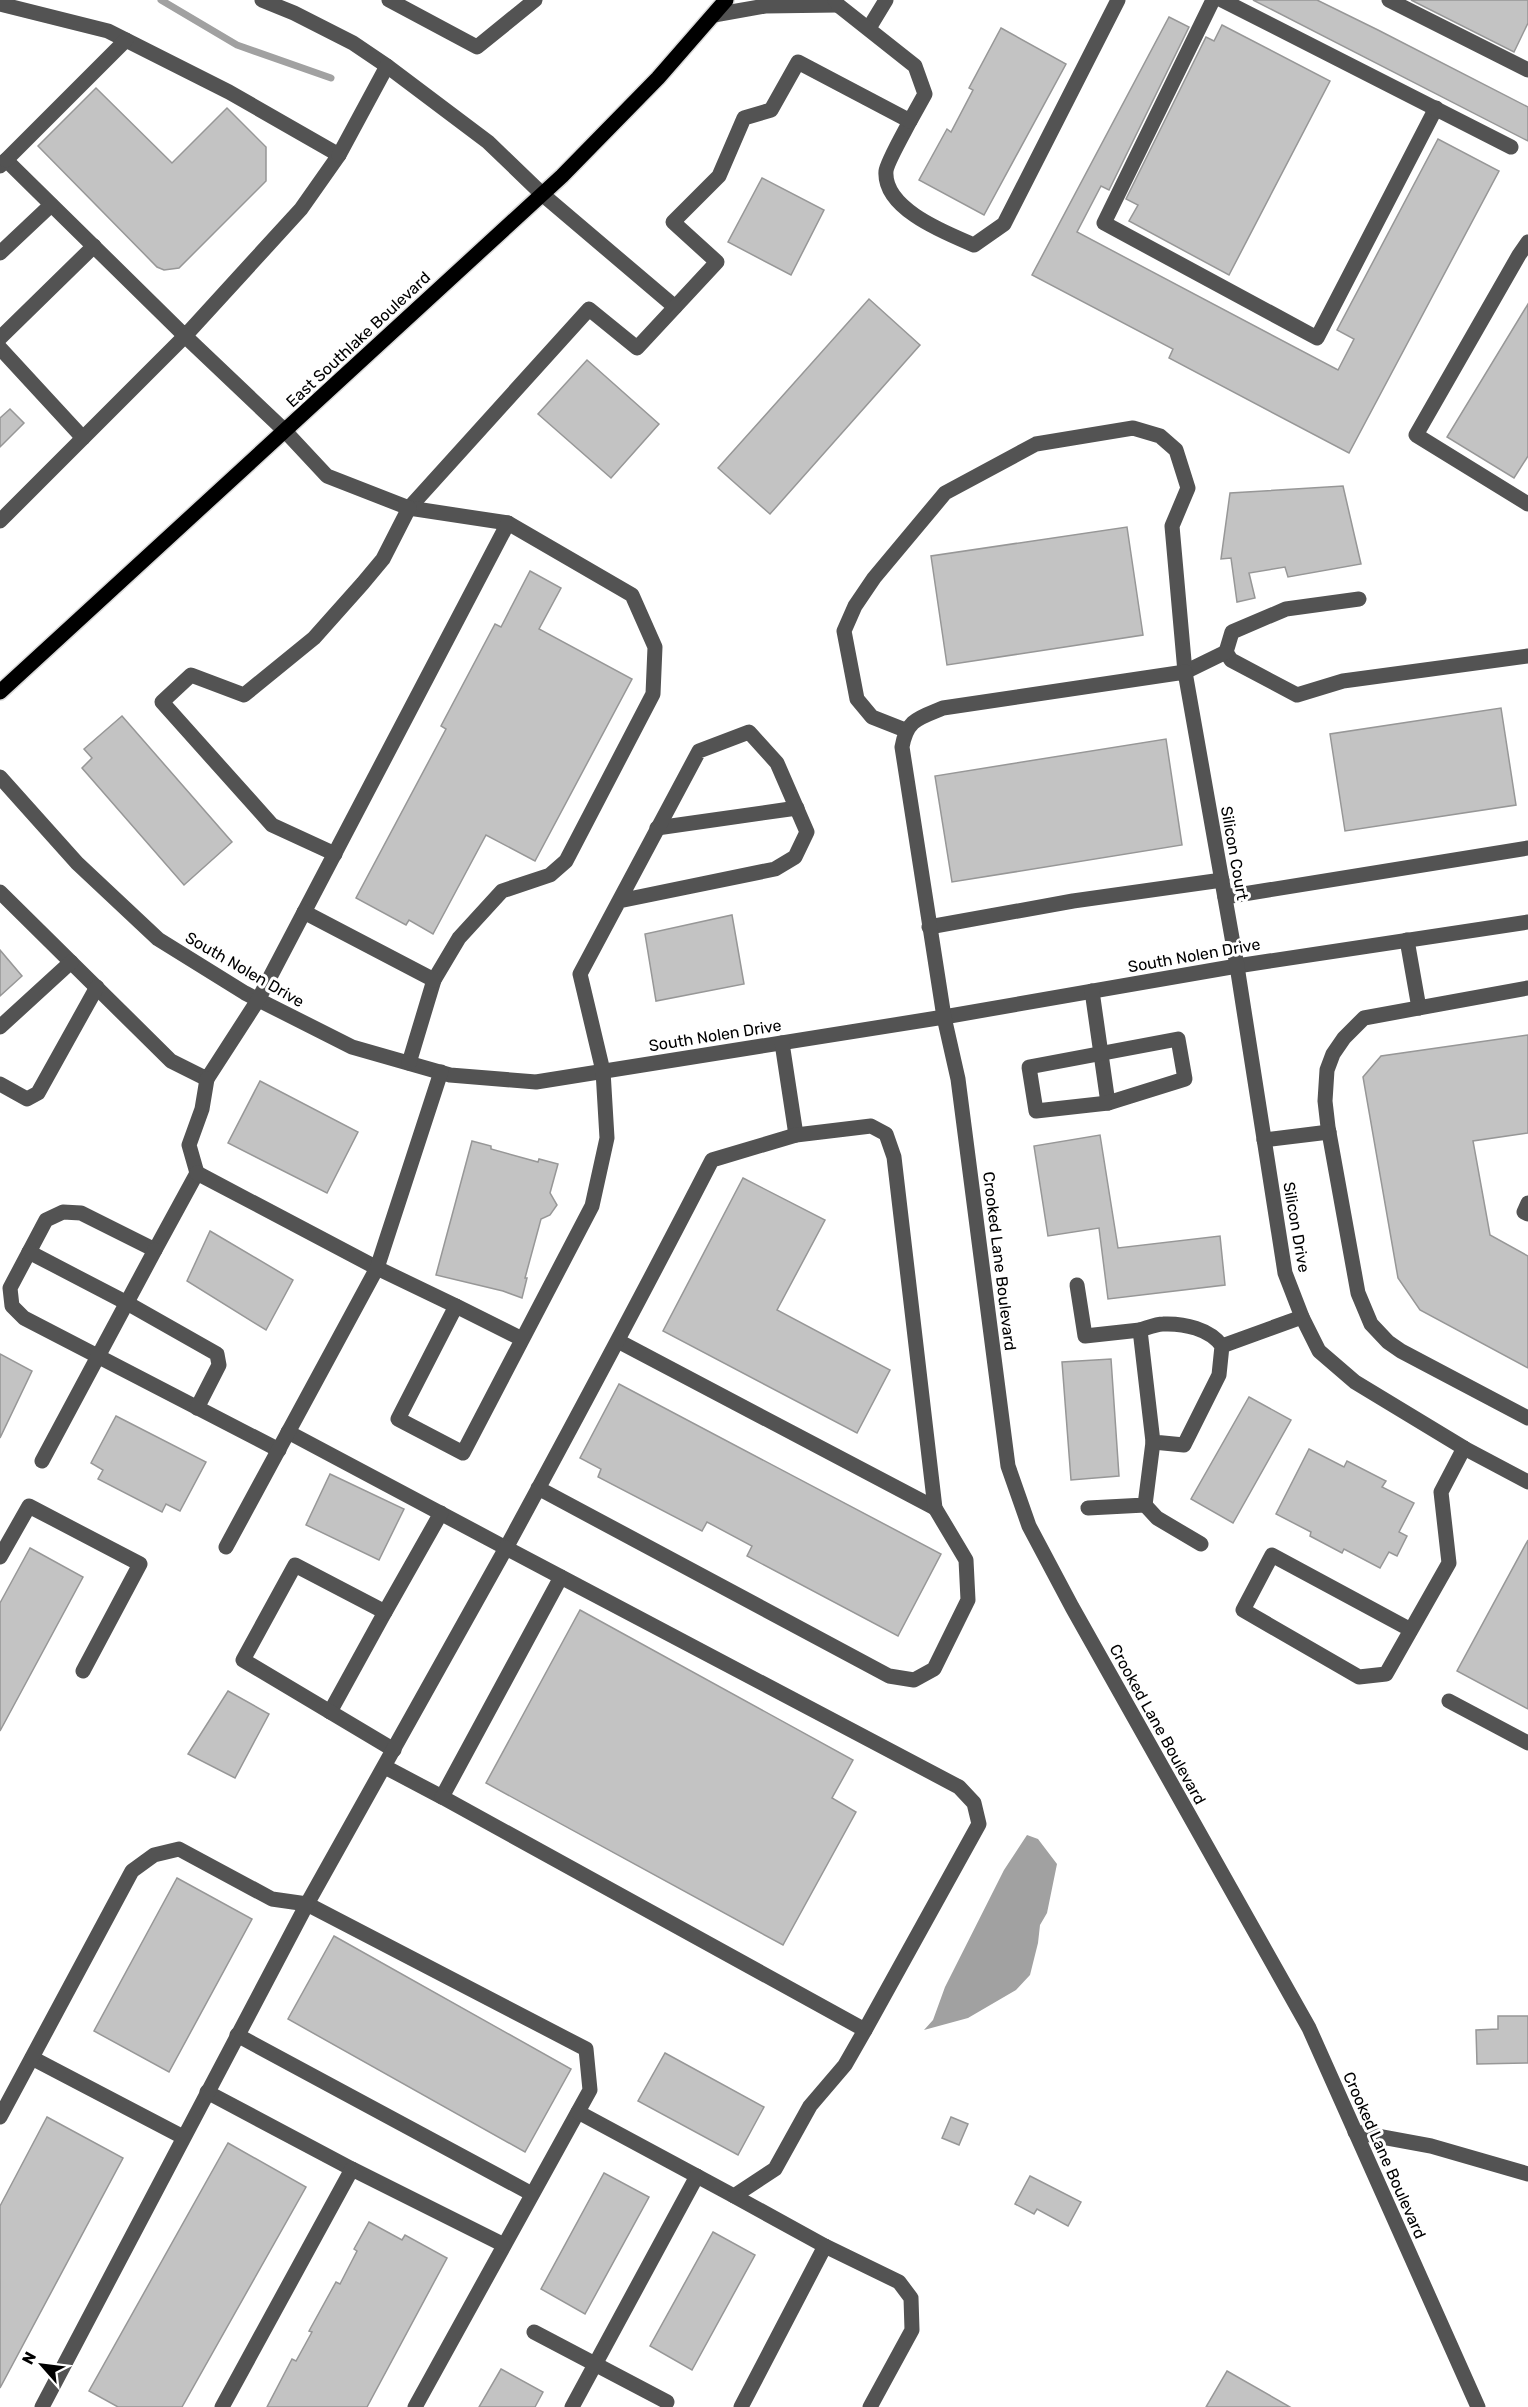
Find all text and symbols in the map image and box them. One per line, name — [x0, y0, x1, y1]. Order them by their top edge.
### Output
street label: East Southlake Boulevard — [282, 268, 434, 411]
street label: Silicon Court — [1217, 805, 1252, 902]
street label: South Nolen Drive — [182, 928, 308, 1011]
street label: South Nolen Drive — [1126, 934, 1262, 976]
street label: South Nolen Drive — [647, 1016, 783, 1055]
street label: Crooked Lane Boulevard — [979, 1170, 1020, 1352]
street label: Silicon Drive — [1279, 1180, 1314, 1274]
street label: Crooked Lane Boulevard — [1105, 1641, 1210, 1808]
street label: Crooked Lane Boulevard — [1339, 2069, 1430, 2242]
north arrow — [12, 2335, 72, 2395]
text: N — [18, 2349, 40, 2368]

